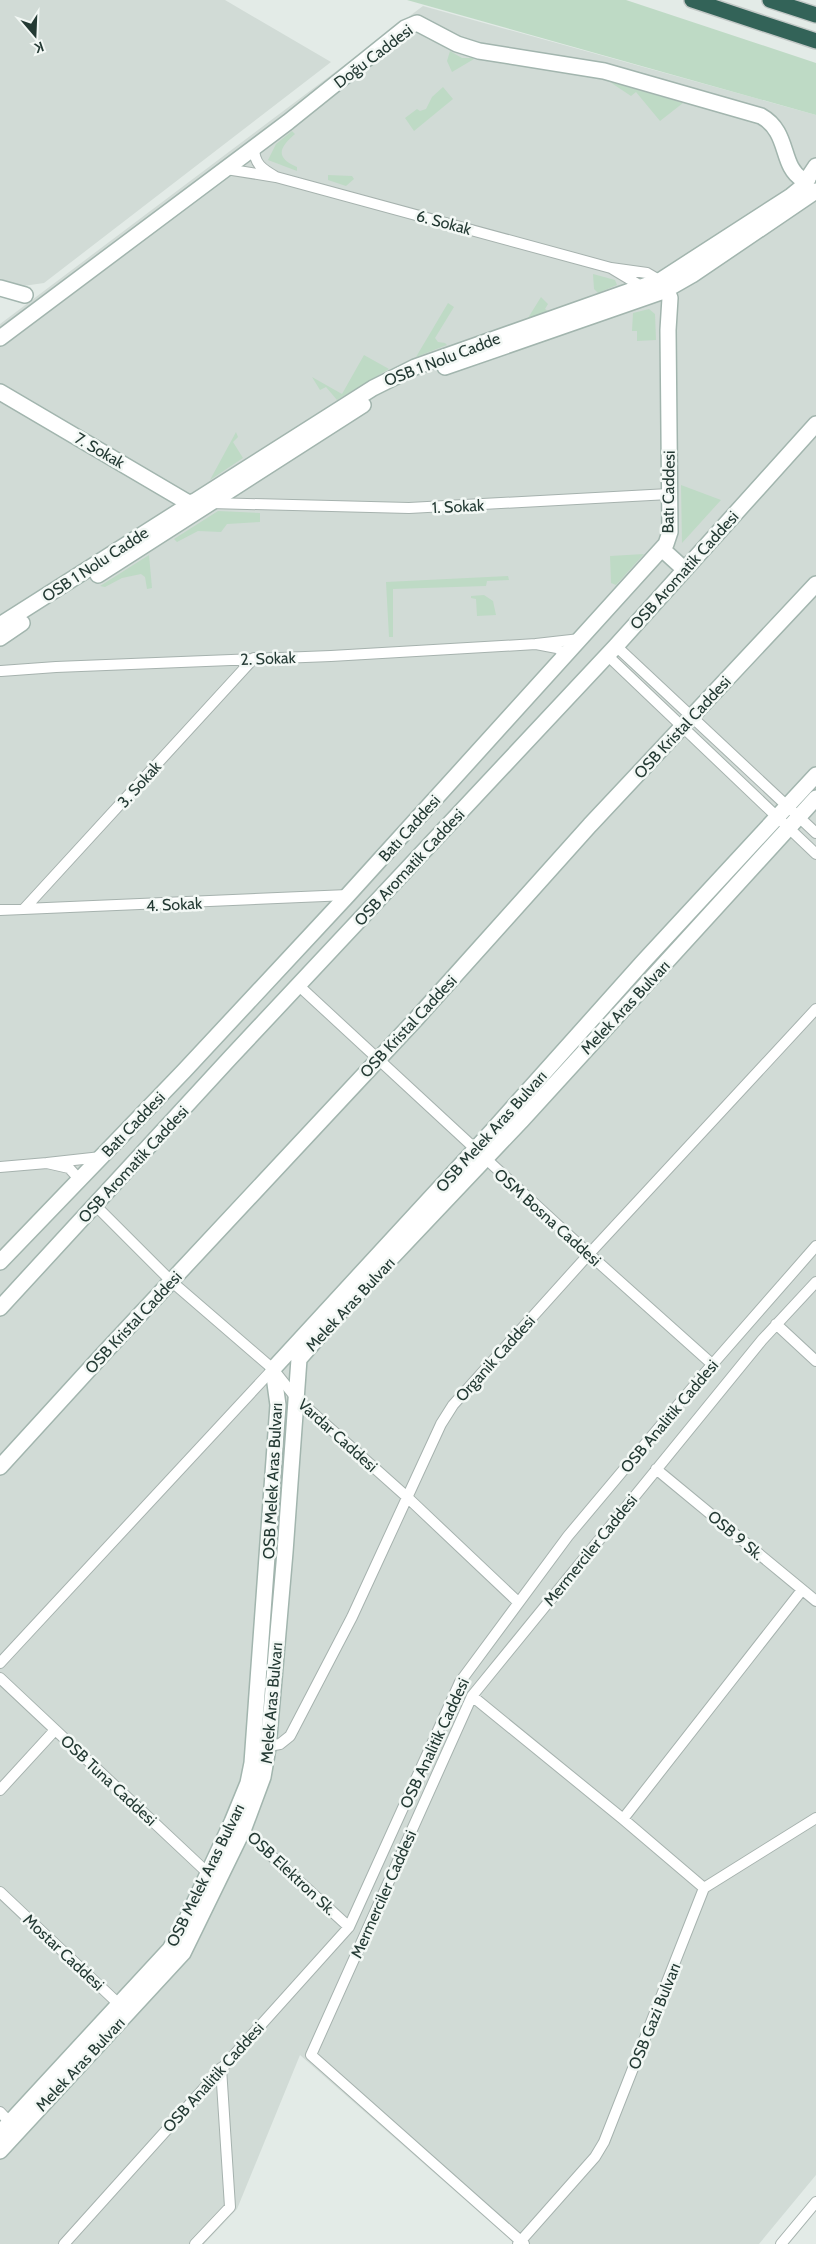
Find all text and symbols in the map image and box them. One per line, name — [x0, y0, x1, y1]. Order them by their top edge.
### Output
north arrow — [10, 10, 60, 60]
street label: Doğu Caddesi — [330, 21, 416, 92]
text: K — [32, 37, 46, 57]
street label: 6. Sokak — [414, 206, 474, 239]
street label: OSB 1 Nolu Cadde — [381, 329, 503, 390]
street label: 7. Sokak — [71, 429, 129, 473]
street label: Batı Caddesi — [658, 450, 679, 534]
street label: 1. Sokak — [431, 496, 485, 517]
street label: OSB Aromatik Caddesi — [626, 507, 743, 634]
street label: OSB 1 Nolu Cadde — [39, 523, 152, 606]
street label: 2. Sokak — [240, 648, 297, 669]
street label: OSB Kristal Caddesi — [630, 672, 735, 782]
street label: 3. Sokak — [114, 757, 166, 811]
street label: Batı Caddesi — [375, 791, 444, 866]
street label: OSB Aromatik Caddesi — [350, 805, 468, 930]
street label: 4. Sokak — [146, 894, 203, 915]
street label: Melek Aras Bulvarı — [577, 956, 674, 1058]
street label: OSB Kristal Caddesi — [356, 971, 461, 1081]
street label: OSB Melek Aras Bulvarı — [432, 1067, 551, 1196]
street label: Batı Caddesi — [98, 1088, 169, 1161]
street label: OSB Aromatik Caddesi — [74, 1102, 192, 1227]
street label: OSM Bosna Caddesi — [490, 1164, 605, 1270]
street label: Melek Aras Bulvarı — [302, 1253, 399, 1355]
street label: OSB Kristal Caddesi — [81, 1267, 186, 1377]
street label: Organik Caddesi — [452, 1311, 539, 1405]
street label: OSB Analitik Caddesi — [617, 1356, 722, 1477]
street label: Vardar Caddesi — [294, 1395, 381, 1476]
street label: OSB Melek Aras Bulvarı — [259, 1402, 286, 1560]
street label: Mermerciler Caddesi — [540, 1491, 641, 1610]
street label: OSB 9 Sk. — [704, 1506, 768, 1564]
street label: Melek Aras Bulvarı — [257, 1642, 286, 1765]
street label: OSB Analitik Caddesi — [396, 1675, 473, 1811]
street label: OSB Tuna Caddesi — [57, 1731, 161, 1830]
street label: OSB Melek Aras Bulvarı — [163, 1801, 248, 1950]
street label: Mermerciler Caddesi — [347, 1827, 420, 1961]
street label: OSB Elektron Sk. — [243, 1828, 340, 1919]
street label: Mostar Caddesi — [19, 1910, 108, 1995]
street label: OSB Gazi Bulvarı — [624, 1960, 684, 2072]
street label: Melek Aras Bulvarı — [32, 2013, 129, 2115]
street label: OSB Analitik Caddesi — [159, 2018, 268, 2136]

